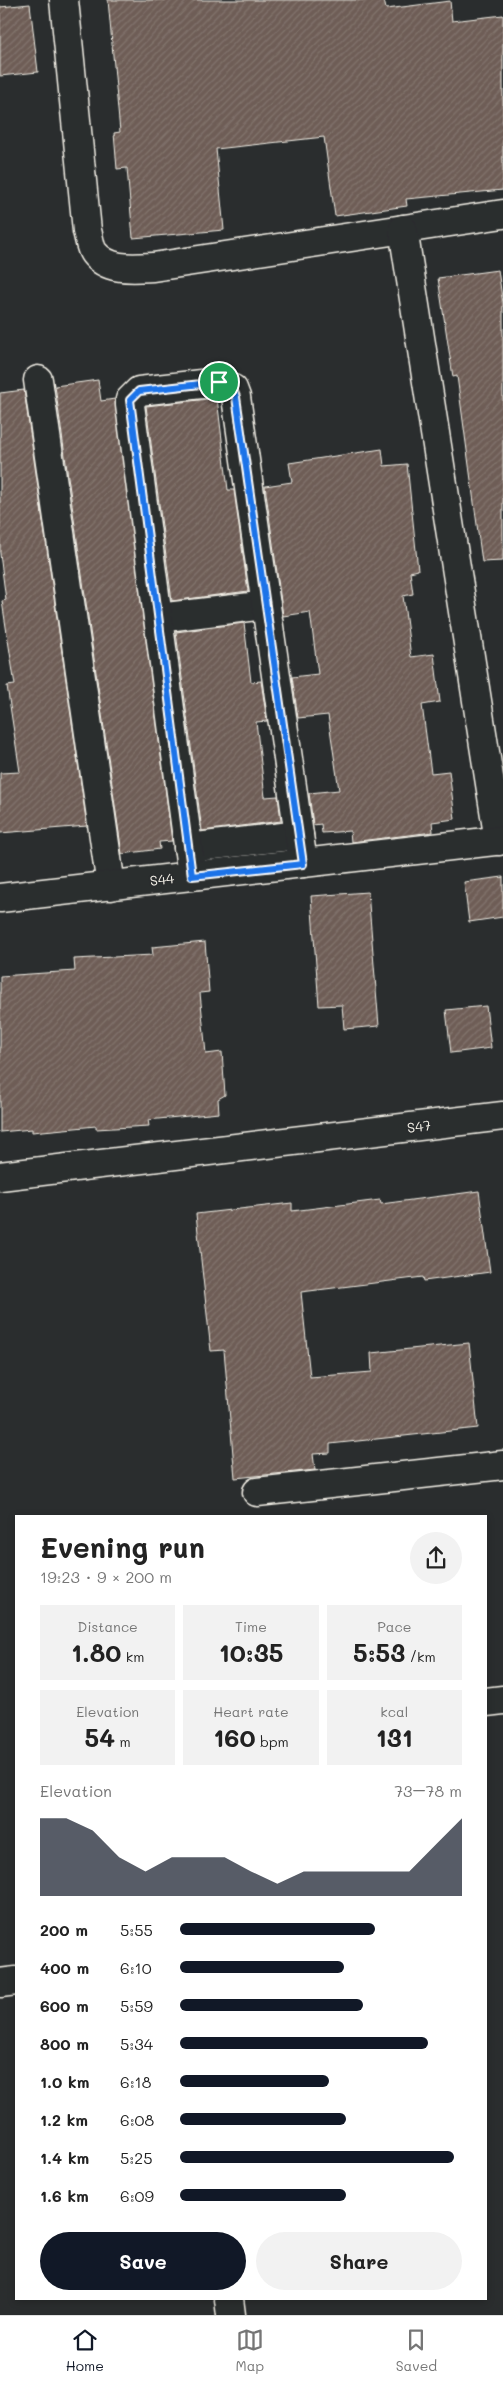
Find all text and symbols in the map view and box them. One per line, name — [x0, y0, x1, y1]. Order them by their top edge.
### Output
pin — [198, 361, 240, 403]
icon: arrive — [205, 368, 233, 396]
street label: S44 — [149, 868, 176, 890]
street label: S47 — [406, 1115, 432, 1137]
text: Evening run — [40, 1529, 205, 1565]
button: share — [410, 1532, 462, 1584]
text: 19:23 · 9 × 200 m — [40, 1566, 172, 1587]
text: Distance — [78, 1617, 138, 1636]
text: Time — [235, 1617, 267, 1636]
text: Pace — [377, 1617, 411, 1636]
text: 1.80 — [71, 1636, 121, 1668]
text: 10:35 — [219, 1636, 283, 1668]
text: 5:53 — [353, 1636, 405, 1668]
text: km — [121, 1647, 144, 1666]
text: /km — [405, 1647, 436, 1666]
text: Elevation — [76, 1702, 139, 1721]
text: Heart rate — [213, 1702, 289, 1721]
text: kcal — [380, 1702, 408, 1721]
text: 54 — [85, 1721, 115, 1753]
text: 160 — [213, 1721, 256, 1753]
text: 131 — [376, 1721, 413, 1753]
text: m — [115, 1732, 131, 1751]
text: bpm — [256, 1732, 289, 1751]
text: Elevation — [40, 1780, 112, 1801]
text: 73–78 m — [394, 1780, 462, 1801]
text: 200 m — [40, 1919, 88, 1940]
text: 5:55 — [120, 1919, 153, 1940]
text: 400 m — [40, 1957, 89, 1978]
text: 6:10 — [120, 1957, 152, 1978]
text: 600 m — [40, 1995, 89, 2016]
text: 5:59 — [120, 1995, 153, 2016]
text: 800 m — [40, 2033, 89, 2054]
text: 5:34 — [120, 2033, 153, 2054]
text: 1.0 km — [40, 2071, 89, 2092]
text: 6:18 — [120, 2071, 151, 2092]
text: 1.2 km — [40, 2109, 88, 2130]
text: 6:08 — [120, 2109, 154, 2130]
text: 1.4 km — [40, 2147, 89, 2168]
text: 5:25 — [120, 2147, 153, 2168]
text: 1.6 km — [40, 2185, 89, 2206]
text: 6:09 — [120, 2185, 154, 2206]
button: Save — [40, 2232, 246, 2290]
button: Share — [256, 2232, 462, 2290]
tab: Home — [66, 2326, 104, 2375]
tab: Map — [236, 2326, 264, 2375]
tab: Saved — [396, 2326, 437, 2375]

